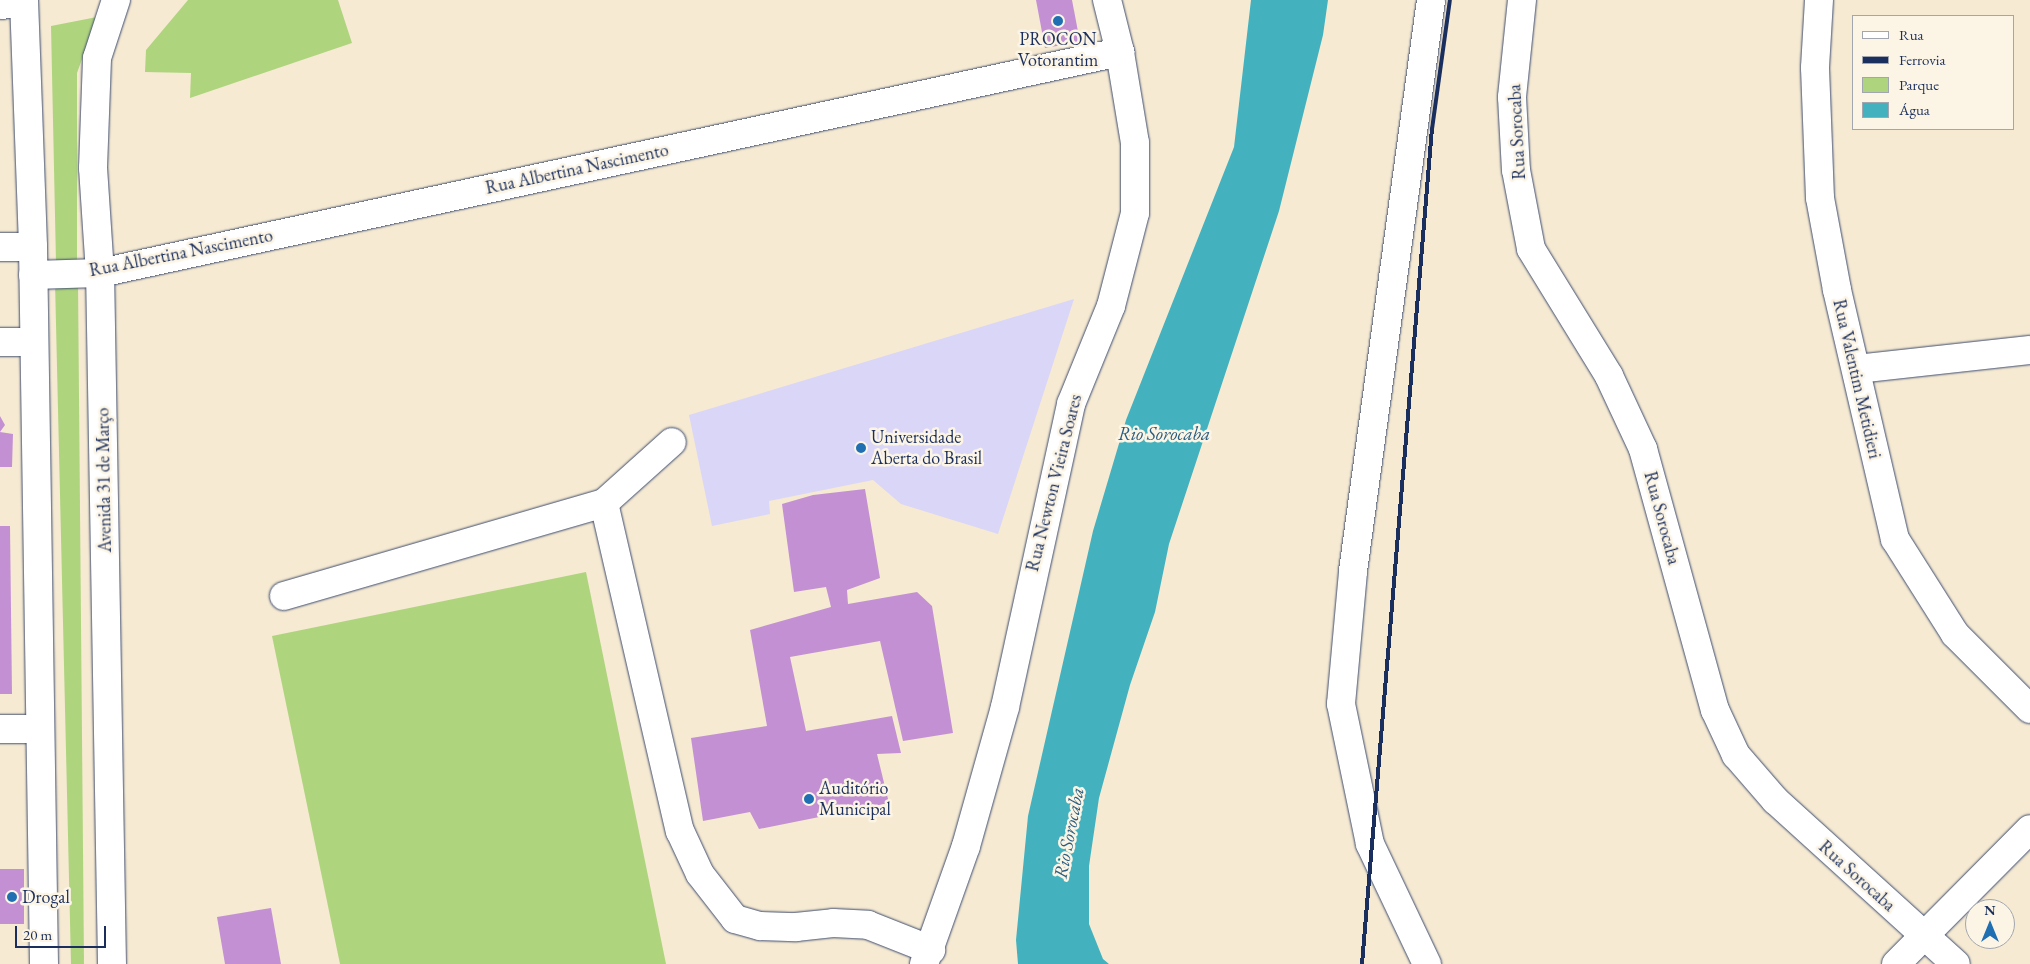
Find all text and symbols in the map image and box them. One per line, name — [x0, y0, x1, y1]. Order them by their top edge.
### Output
marker: PROCON Votorantim — [1052, 15, 1064, 27]
legend — [1852, 15, 2015, 130]
text: Rua — [1899, 25, 1924, 44]
place label: PROCON Votorantim — [1018, 29, 1098, 72]
text: Ferrovia — [1899, 50, 1946, 69]
text: Parque — [1899, 75, 1939, 94]
street label: Rua Sorocaba — [1504, 84, 1530, 180]
text: Água — [1899, 100, 1930, 119]
street label: Rua Albertina Nascimento — [483, 139, 671, 199]
street label: Rua Albertina Nascimento — [87, 225, 275, 281]
street label: Rua Valentim Metidieri — [1828, 297, 1886, 461]
street label: Rua Newton Vieira Soares — [1022, 392, 1086, 574]
street label: Avenida 31 de Março — [92, 407, 116, 553]
water label: Rio Sorocaba — [1118, 423, 1210, 445]
place label: Universidade Aberta do Brasil — [871, 427, 982, 469]
marker: Universidade Aberta do Brasil — [855, 442, 867, 454]
street label: Rua Sorocaba — [1639, 469, 1685, 567]
place label: Auditório Municipal — [819, 778, 891, 821]
water label: Rio Sorocaba — [1049, 785, 1089, 881]
marker: Auditório Municipal — [803, 793, 815, 805]
street label: Rua Sorocaba — [1814, 836, 1900, 916]
place label: Drogal — [22, 886, 70, 908]
marker: Drogal — [6, 891, 18, 903]
north arrow — [1965, 899, 2015, 949]
text: N — [1984, 901, 1996, 919]
scale bar — [18, 916, 109, 948]
text: 20 m — [23, 925, 52, 944]

